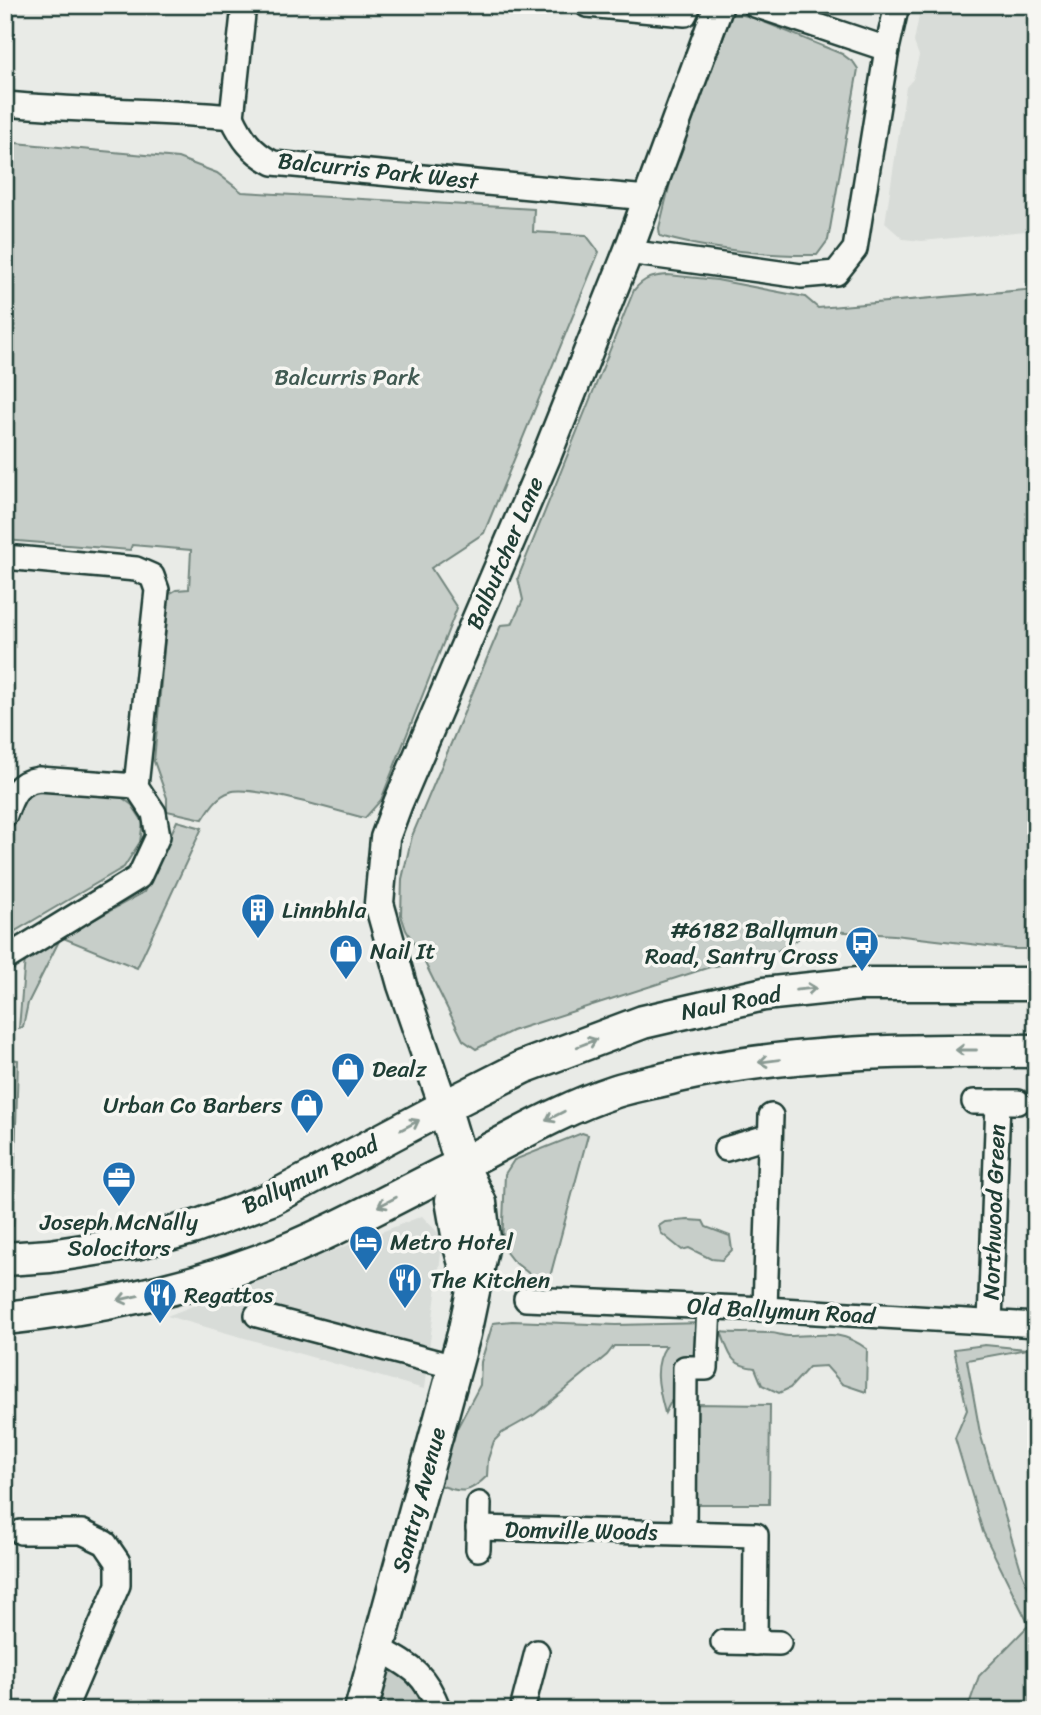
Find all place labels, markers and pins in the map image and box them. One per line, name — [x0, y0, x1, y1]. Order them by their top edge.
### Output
place label: Linnbhla — [282, 890, 367, 931]
building icon: Linnbhla — [239, 891, 277, 940]
place label: #6182 Ballymun Road, Santry Cross — [645, 910, 838, 977]
bus stop icon: #6182 Ballymun Road, Santry Cross — [843, 924, 881, 973]
place label: Nail It — [370, 931, 436, 972]
shop icon: Nail It — [327, 932, 365, 981]
place label: Dealz — [372, 1049, 428, 1090]
shop icon: Dealz — [329, 1050, 367, 1099]
place label: Urban Co Barbers — [103, 1085, 282, 1126]
shop icon: Urban Co Barbers — [288, 1086, 326, 1135]
office icon: Joseph McNally Solocitors — [100, 1159, 138, 1208]
place label: Joseph McNally Solocitors — [39, 1202, 198, 1269]
place label: Metro Hotel — [390, 1222, 513, 1263]
hotel icon: Metro Hotel — [347, 1223, 385, 1272]
place label: The Kitchen — [430, 1260, 550, 1301]
restaurant icon: The Kitchen — [386, 1261, 424, 1310]
place label: Regattos — [184, 1275, 274, 1316]
restaurant icon: Regattos — [141, 1276, 179, 1325]

